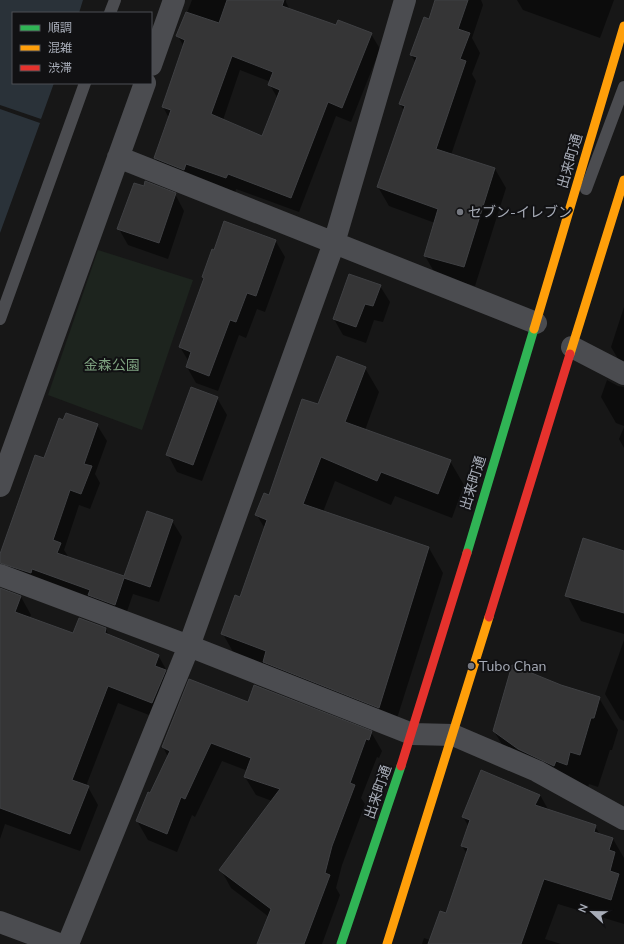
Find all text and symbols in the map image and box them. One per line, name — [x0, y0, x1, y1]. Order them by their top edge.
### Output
legend — [12, 12, 152, 84]
text: 順調 — [48, 20, 72, 36]
text: 混雑 — [48, 40, 72, 56]
text: 渋滞 — [48, 60, 72, 76]
street label: 出来町通 — [553, 131, 587, 191]
place label: セブン-イレブン — [468, 203, 572, 222]
marker: セブン-イレブン — [455, 207, 465, 217]
park label: 金森公園 — [84, 356, 140, 375]
street label: 出来町通 — [456, 453, 490, 513]
place label: Tubo Chan — [479, 657, 547, 676]
marker: Tubo Chan — [466, 661, 476, 671]
street label: 出来町通 — [360, 762, 396, 822]
north arrow — [572, 892, 612, 932]
text: N — [575, 902, 592, 915]

